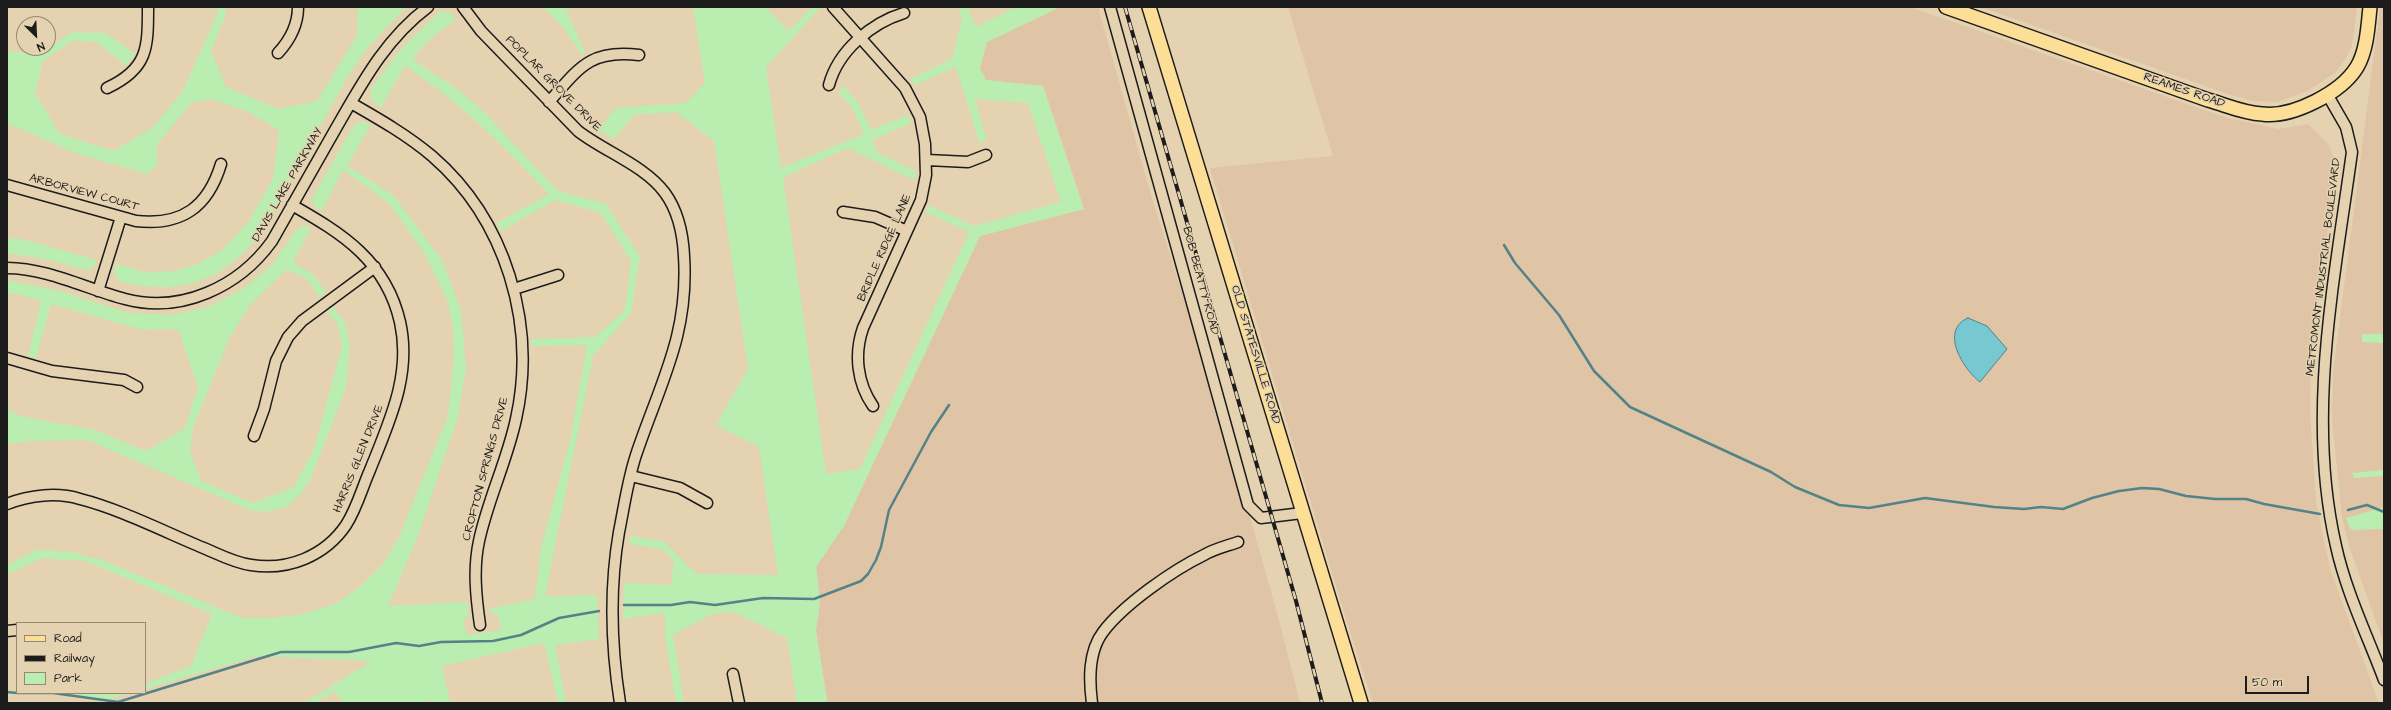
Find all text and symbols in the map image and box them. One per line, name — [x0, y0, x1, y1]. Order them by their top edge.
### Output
north arrow — [16, 16, 56, 56]
street label: POPLAR GROVE DRIVE — [502, 33, 604, 135]
text: N — [34, 38, 47, 55]
street label: REAMES ROAD — [2141, 70, 2227, 112]
street label: DAVIS LAKE PARKWAY — [250, 126, 326, 244]
street label: METROMONT INDUSTRIAL BOULEVARD — [2303, 157, 2345, 377]
street label: ARBORVIEW COURT — [27, 171, 141, 215]
street label: BRIDLE RIDGE LANE — [855, 192, 915, 304]
street label: BOB BEATTY ROAD — [1179, 225, 1221, 337]
street label: OLD STATESVILLE ROAD — [1227, 284, 1283, 426]
street label: CROFTON SPRINGS DRIVE — [460, 396, 512, 542]
street label: HARRIS GLEN DRIVE — [331, 403, 387, 515]
legend — [16, 622, 146, 694]
text: Road — [54, 630, 82, 647]
text: Railway — [54, 650, 95, 667]
scale bar — [2247, 668, 2311, 694]
text: Park — [54, 670, 82, 687]
text: 50 m — [2252, 674, 2282, 691]

